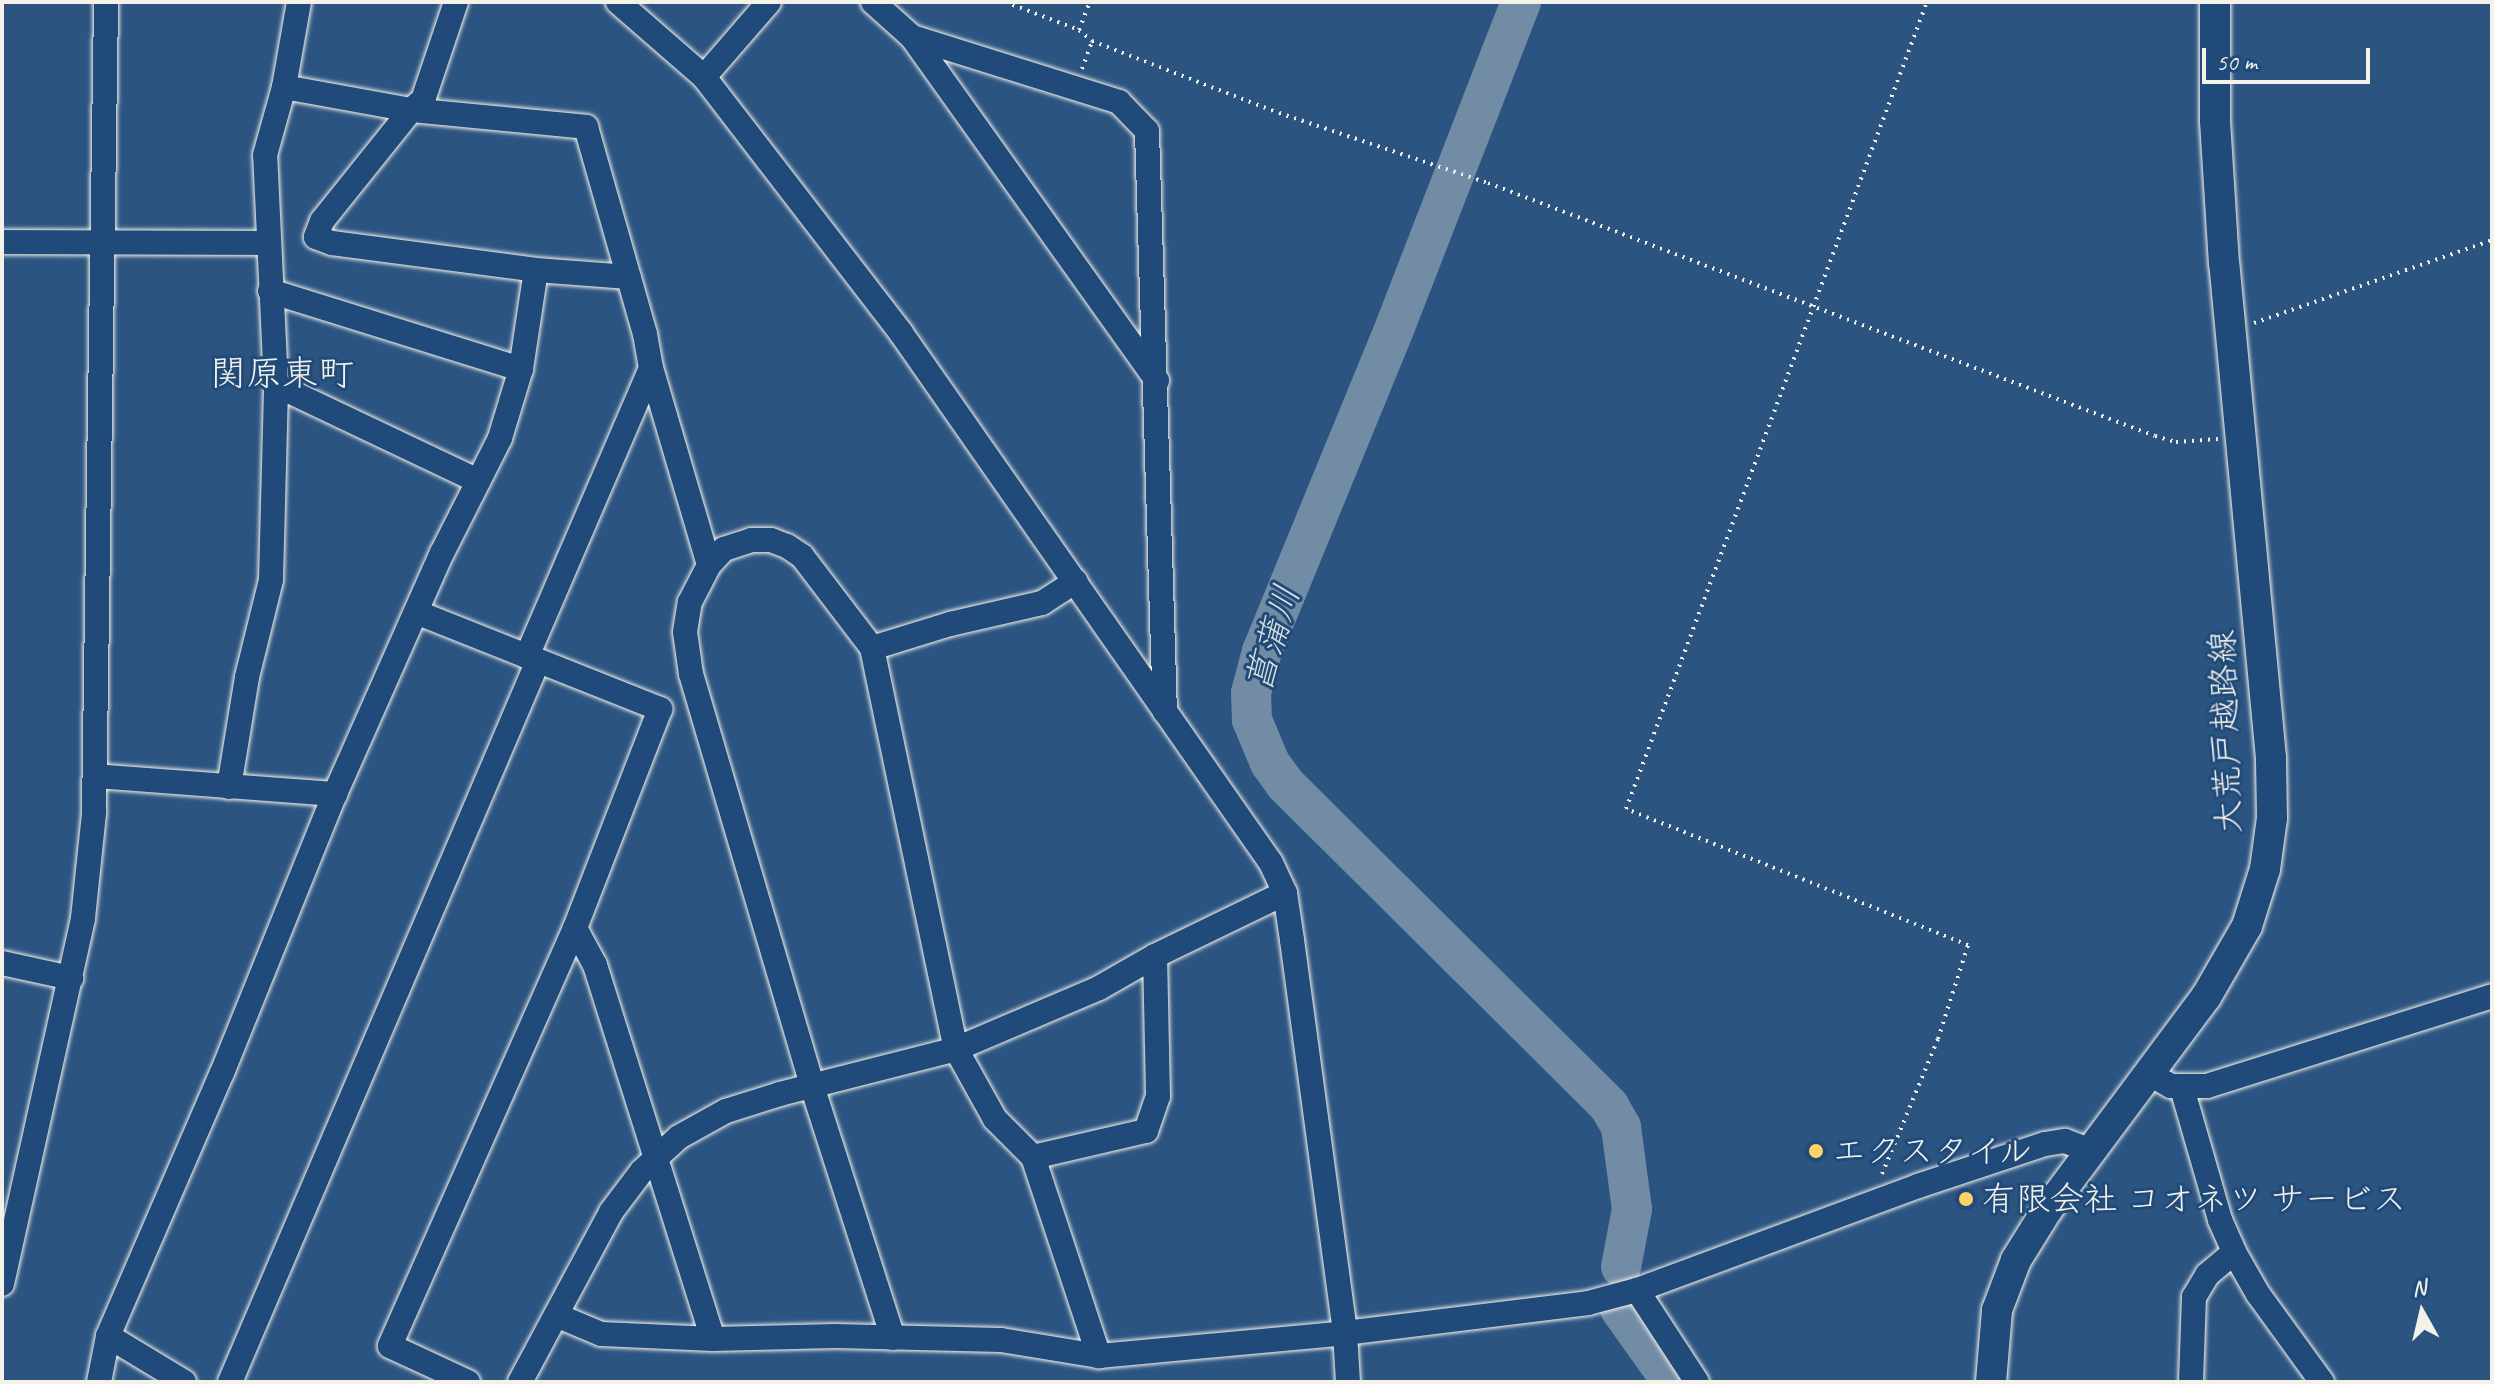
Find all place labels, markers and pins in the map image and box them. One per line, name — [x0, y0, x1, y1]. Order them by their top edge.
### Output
place label: エクスタイル — [1832, 1131, 2036, 1171]
marker: エクスタイル — [1807, 1142, 1825, 1160]
place label: 有限会社 コオネツ サービス — [1982, 1179, 2406, 1219]
marker: 有限会社 コオネツ サービス — [1957, 1190, 1975, 1208]

